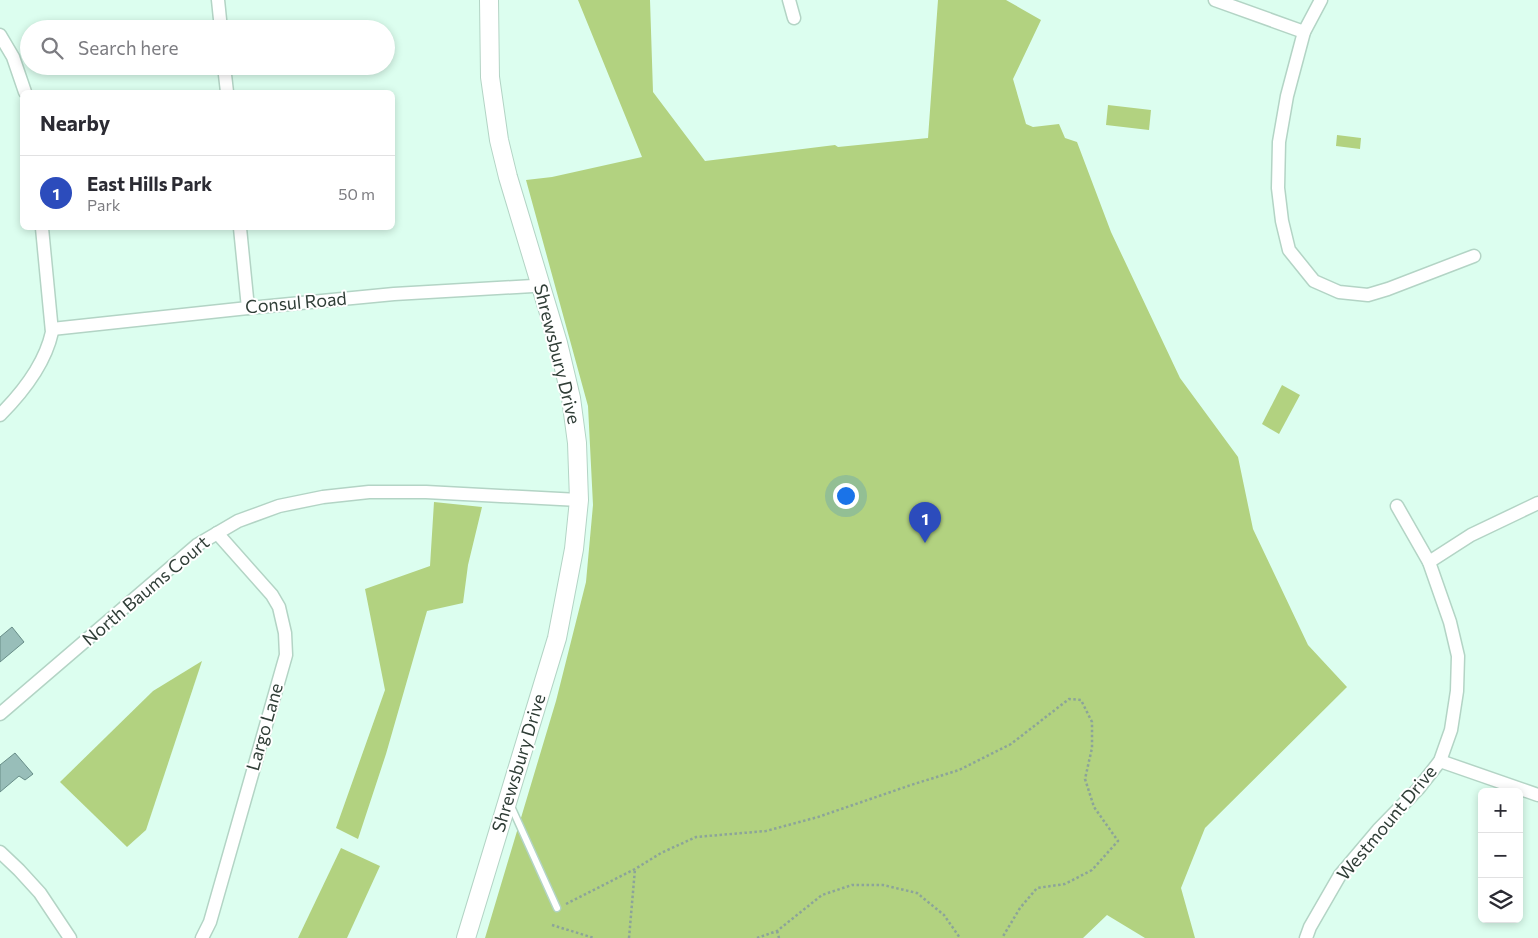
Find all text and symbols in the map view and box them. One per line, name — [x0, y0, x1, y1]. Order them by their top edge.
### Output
search box — [20, 20, 395, 75]
icon: search — [38, 34, 66, 62]
text: Search here — [78, 36, 178, 59]
text: Nearby — [40, 110, 110, 135]
text: East Hills Park — [87, 172, 212, 195]
text: 1 — [52, 184, 60, 203]
text: 50 m — [338, 184, 375, 203]
text: Park — [87, 195, 120, 214]
street label: Shrewsbury Drive — [530, 281, 586, 426]
street label: Consul Road — [244, 287, 348, 317]
your location — [833, 483, 859, 509]
pin: 1 — [909, 502, 941, 543]
street label: North Baums Court — [77, 531, 213, 650]
street label: Largo Lane — [241, 680, 287, 773]
street label: Shrewsbury Drive — [487, 691, 550, 835]
street label: Westmount Drive — [1332, 760, 1441, 884]
map controls — [1478, 788, 1523, 923]
button: + — [1478, 788, 1523, 833]
button: − — [1478, 833, 1523, 878]
button: layers — [1478, 878, 1523, 923]

